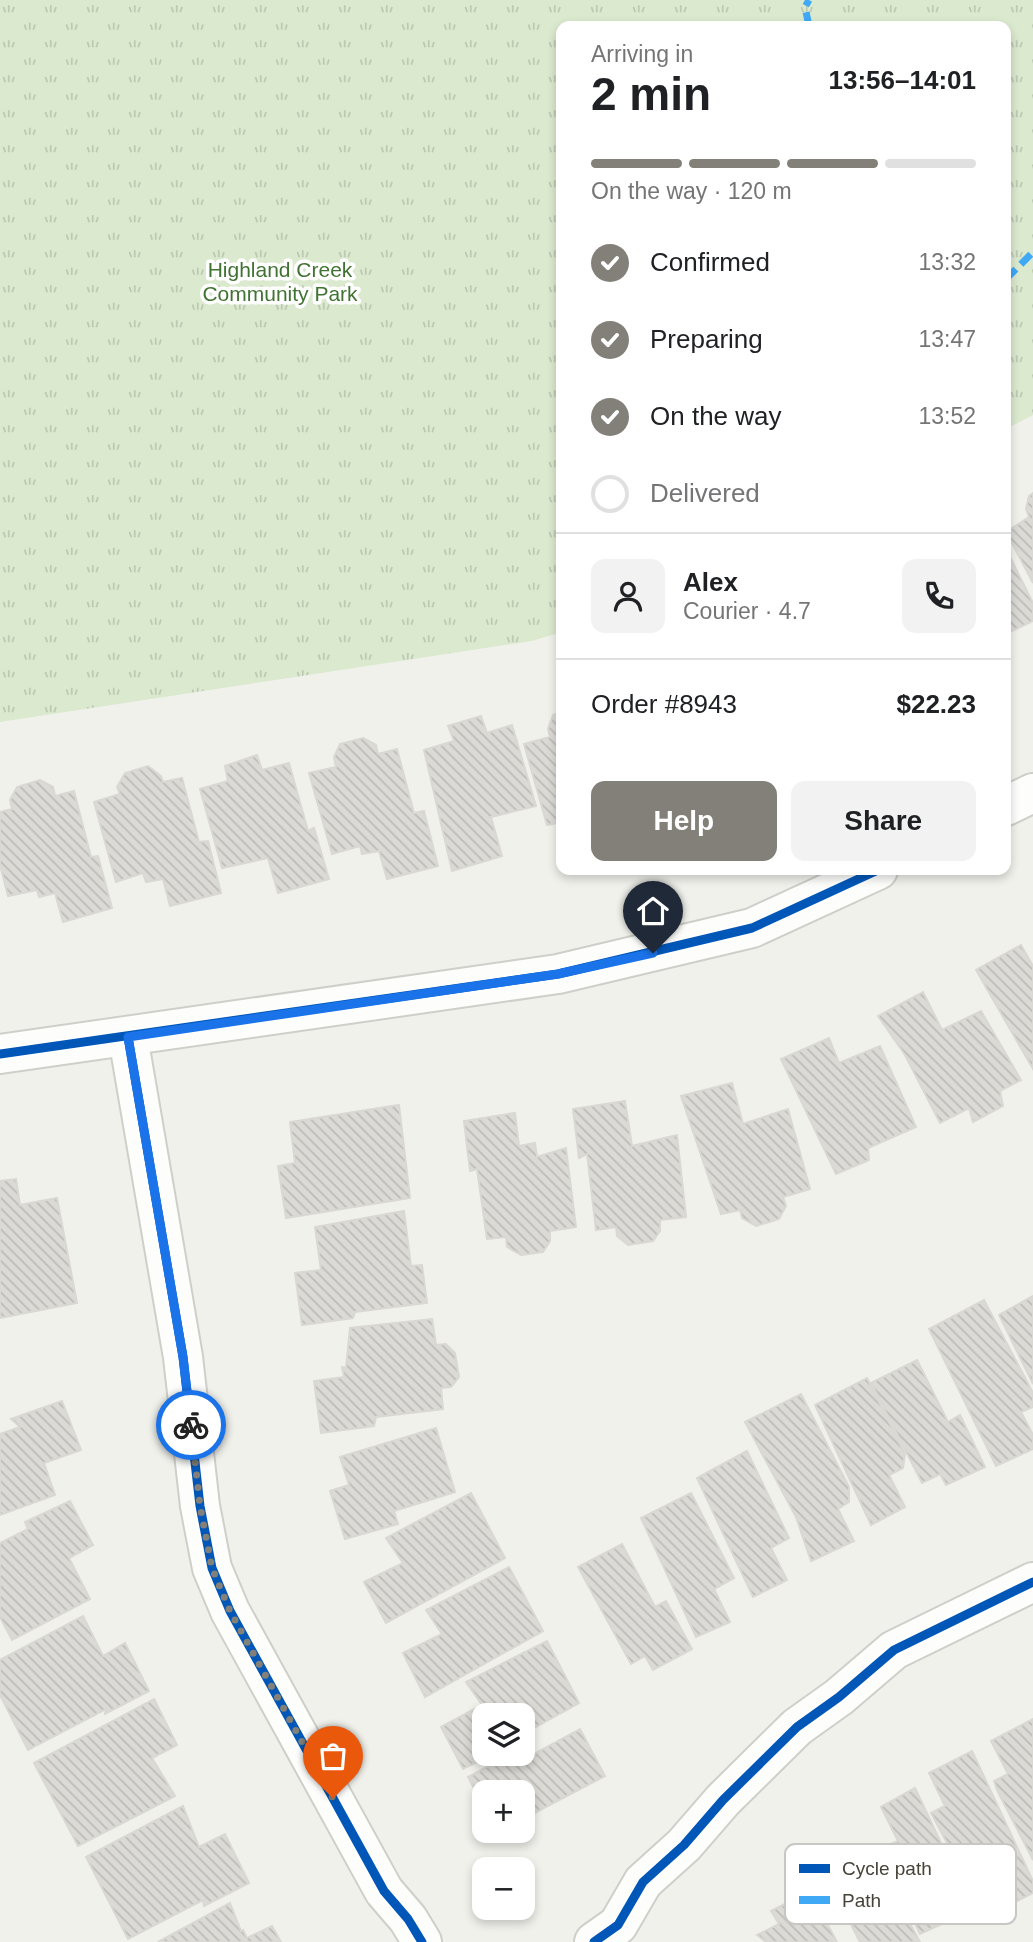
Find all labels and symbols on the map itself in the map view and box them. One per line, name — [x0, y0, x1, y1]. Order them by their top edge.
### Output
park label: Highland Creek Community Park — [202, 258, 358, 305]
pin — [623, 881, 683, 953]
courier — [156, 1390, 226, 1460]
pin — [303, 1726, 363, 1798]
legend — [785, 1844, 1016, 1924]
text: Cycle path — [842, 1858, 932, 1879]
text: Path — [842, 1890, 881, 1911]

